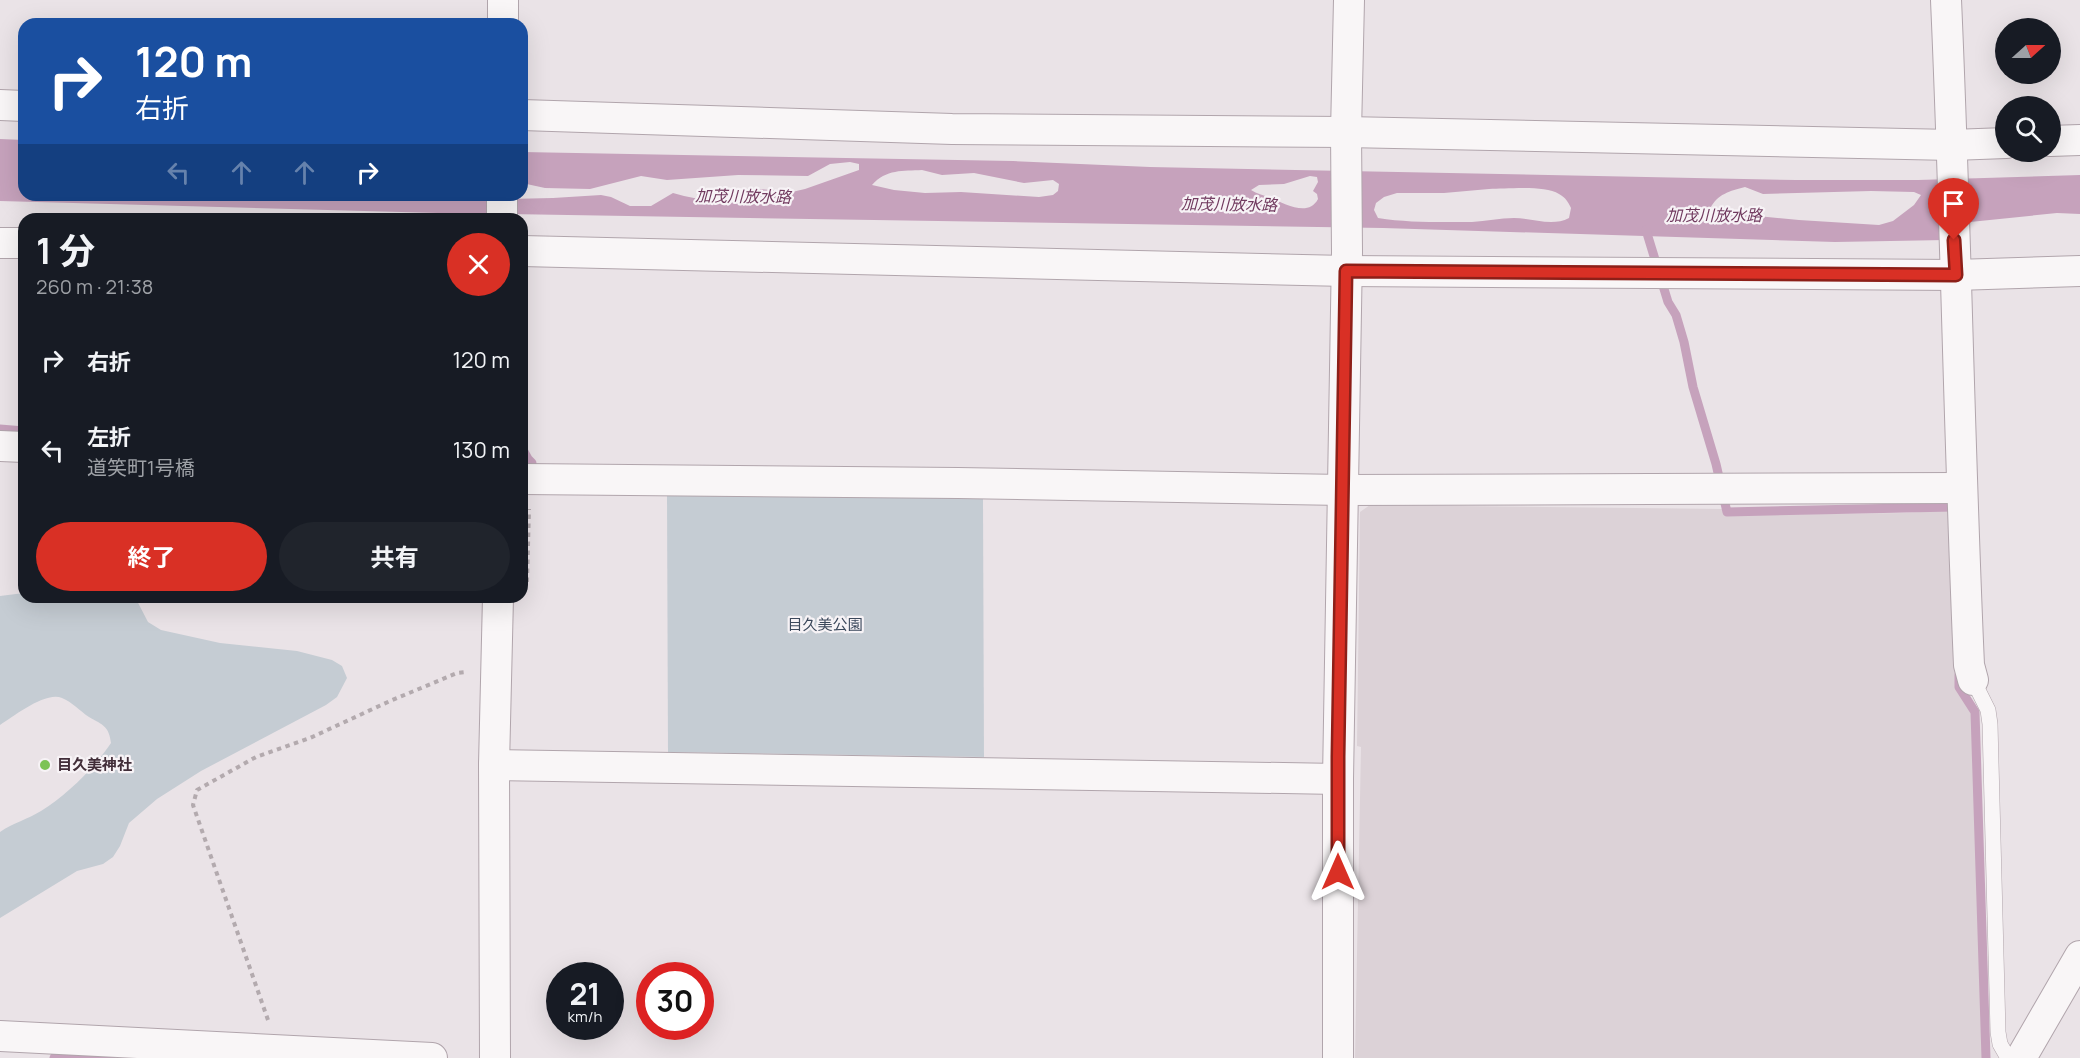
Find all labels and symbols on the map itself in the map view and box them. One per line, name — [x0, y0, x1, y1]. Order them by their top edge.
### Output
north arrow — [1995, 18, 2061, 84]
pin — [1928, 178, 1979, 240]
water label: 加茂川放水路 — [695, 184, 793, 208]
water label: 加茂川放水路 — [1181, 192, 1279, 216]
water label: 加茂川放水路 — [1666, 204, 1764, 226]
park label: 目久美公園 — [787, 614, 863, 635]
place label: 目久美神社 — [57, 754, 132, 775]
marker: 目久美神社 — [38, 758, 52, 772]
position arrow — [1306, 840, 1370, 904]
speed limit sign: 30 — [636, 962, 714, 1040]

